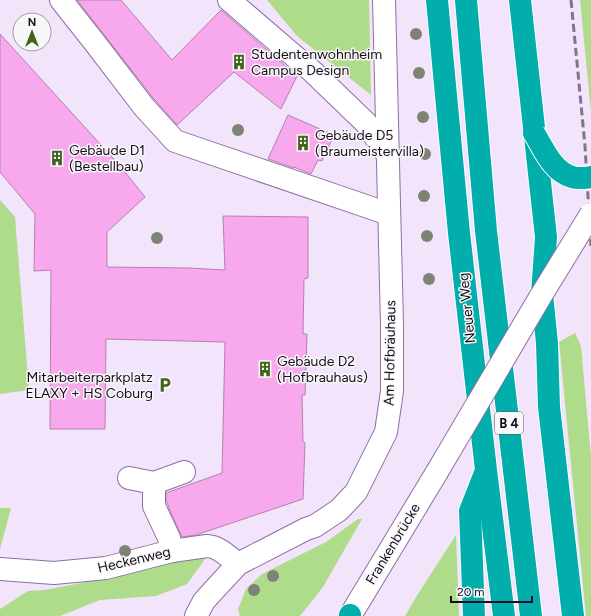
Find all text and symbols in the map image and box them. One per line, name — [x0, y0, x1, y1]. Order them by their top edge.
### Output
north arrow — [12, 12, 52, 52]
text: N — [28, 16, 36, 29]
place label: Studentenwohnheim Campus Design — [251, 46, 382, 79]
building icon: Studentenwohnheim Campus Design — [230, 53, 248, 71]
place label: Gebäude D5 (Braumeistervilla) — [315, 127, 424, 160]
building icon: Gebäude D5 (Braumeistervilla) — [294, 134, 312, 152]
place label: Gebäude D1 (Bestellbau) — [69, 142, 145, 175]
building icon: Gebäude D1 (Bestellbau) — [48, 149, 66, 167]
street label: Neuer Weg — [455, 272, 479, 344]
street label: Am Hofbräuhaus — [381, 300, 399, 406]
place label: Gebäude D2 (Hofbrauhaus) — [277, 353, 368, 386]
building icon: Gebäude D2 (Hofbrauhaus) — [256, 360, 274, 378]
place label: Mitarbeiterparkplatz ELAXY + HS Coburg — [26, 369, 153, 402]
parking icon: Mitarbeiterparkplatz ELAXY + HS Coburg — [156, 376, 174, 394]
road number: B 4 — [495, 412, 523, 434]
street label: Frankenbrücke — [362, 500, 424, 588]
street label: Heckenweg — [96, 543, 172, 577]
scale bar — [451, 578, 532, 604]
text: 20 m — [457, 585, 485, 599]

